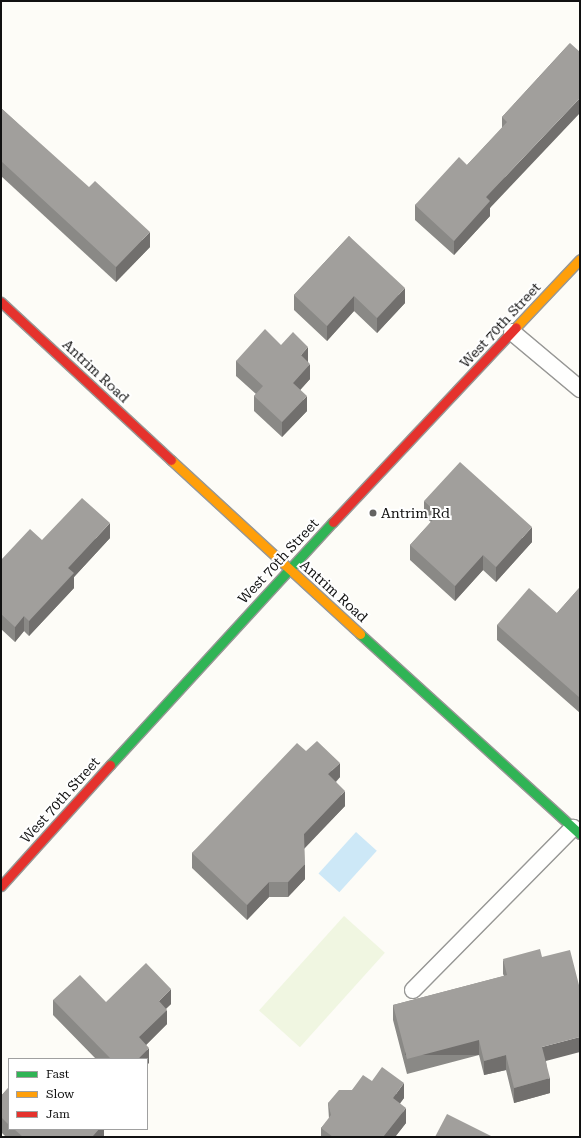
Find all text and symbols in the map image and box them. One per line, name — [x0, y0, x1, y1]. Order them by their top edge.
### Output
street label: West 70th Street — [456, 279, 544, 371]
street label: Antrim Road — [59, 336, 133, 406]
place label: Antrim Rd — [381, 505, 450, 521]
marker: Antrim Rd — [368, 508, 378, 518]
street label: West 70th Street — [234, 515, 322, 607]
street label: Antrim Road — [297, 556, 371, 626]
street label: West 70th Street — [17, 753, 103, 847]
legend — [8, 1058, 148, 1130]
text: Fast — [46, 1067, 69, 1081]
text: Slow — [46, 1087, 74, 1101]
text: Jam — [46, 1107, 70, 1121]

